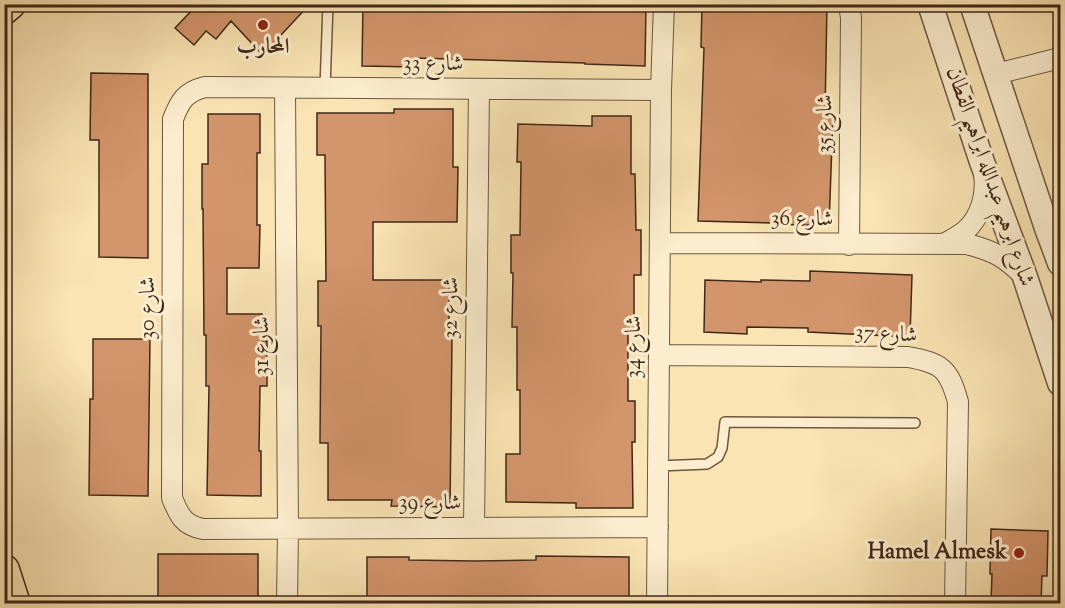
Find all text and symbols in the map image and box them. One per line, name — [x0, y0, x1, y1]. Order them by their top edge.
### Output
marker: المحارب — [256, 18, 270, 32]
place label: المحارب — [237, 32, 289, 64]
street label: شارع 33 — [403, 49, 463, 81]
street label: شارع ابرهيم عبدالله ابراهيم القطان — [934, 63, 1042, 292]
street label: شارع 35 — [809, 94, 843, 154]
street label: شارع 36 — [770, 203, 834, 237]
street label: شارع 30 — [133, 276, 165, 340]
street label: شارع 32 — [435, 277, 469, 339]
street label: شارع 31 — [247, 316, 279, 376]
street label: شارع 34 — [619, 316, 651, 378]
street label: شارع 37 — [854, 317, 918, 353]
street label: شارع 39 — [399, 488, 461, 520]
place label: Hamel Almesk — [868, 537, 1007, 569]
marker: Hamel Almesk — [1012, 546, 1026, 560]

